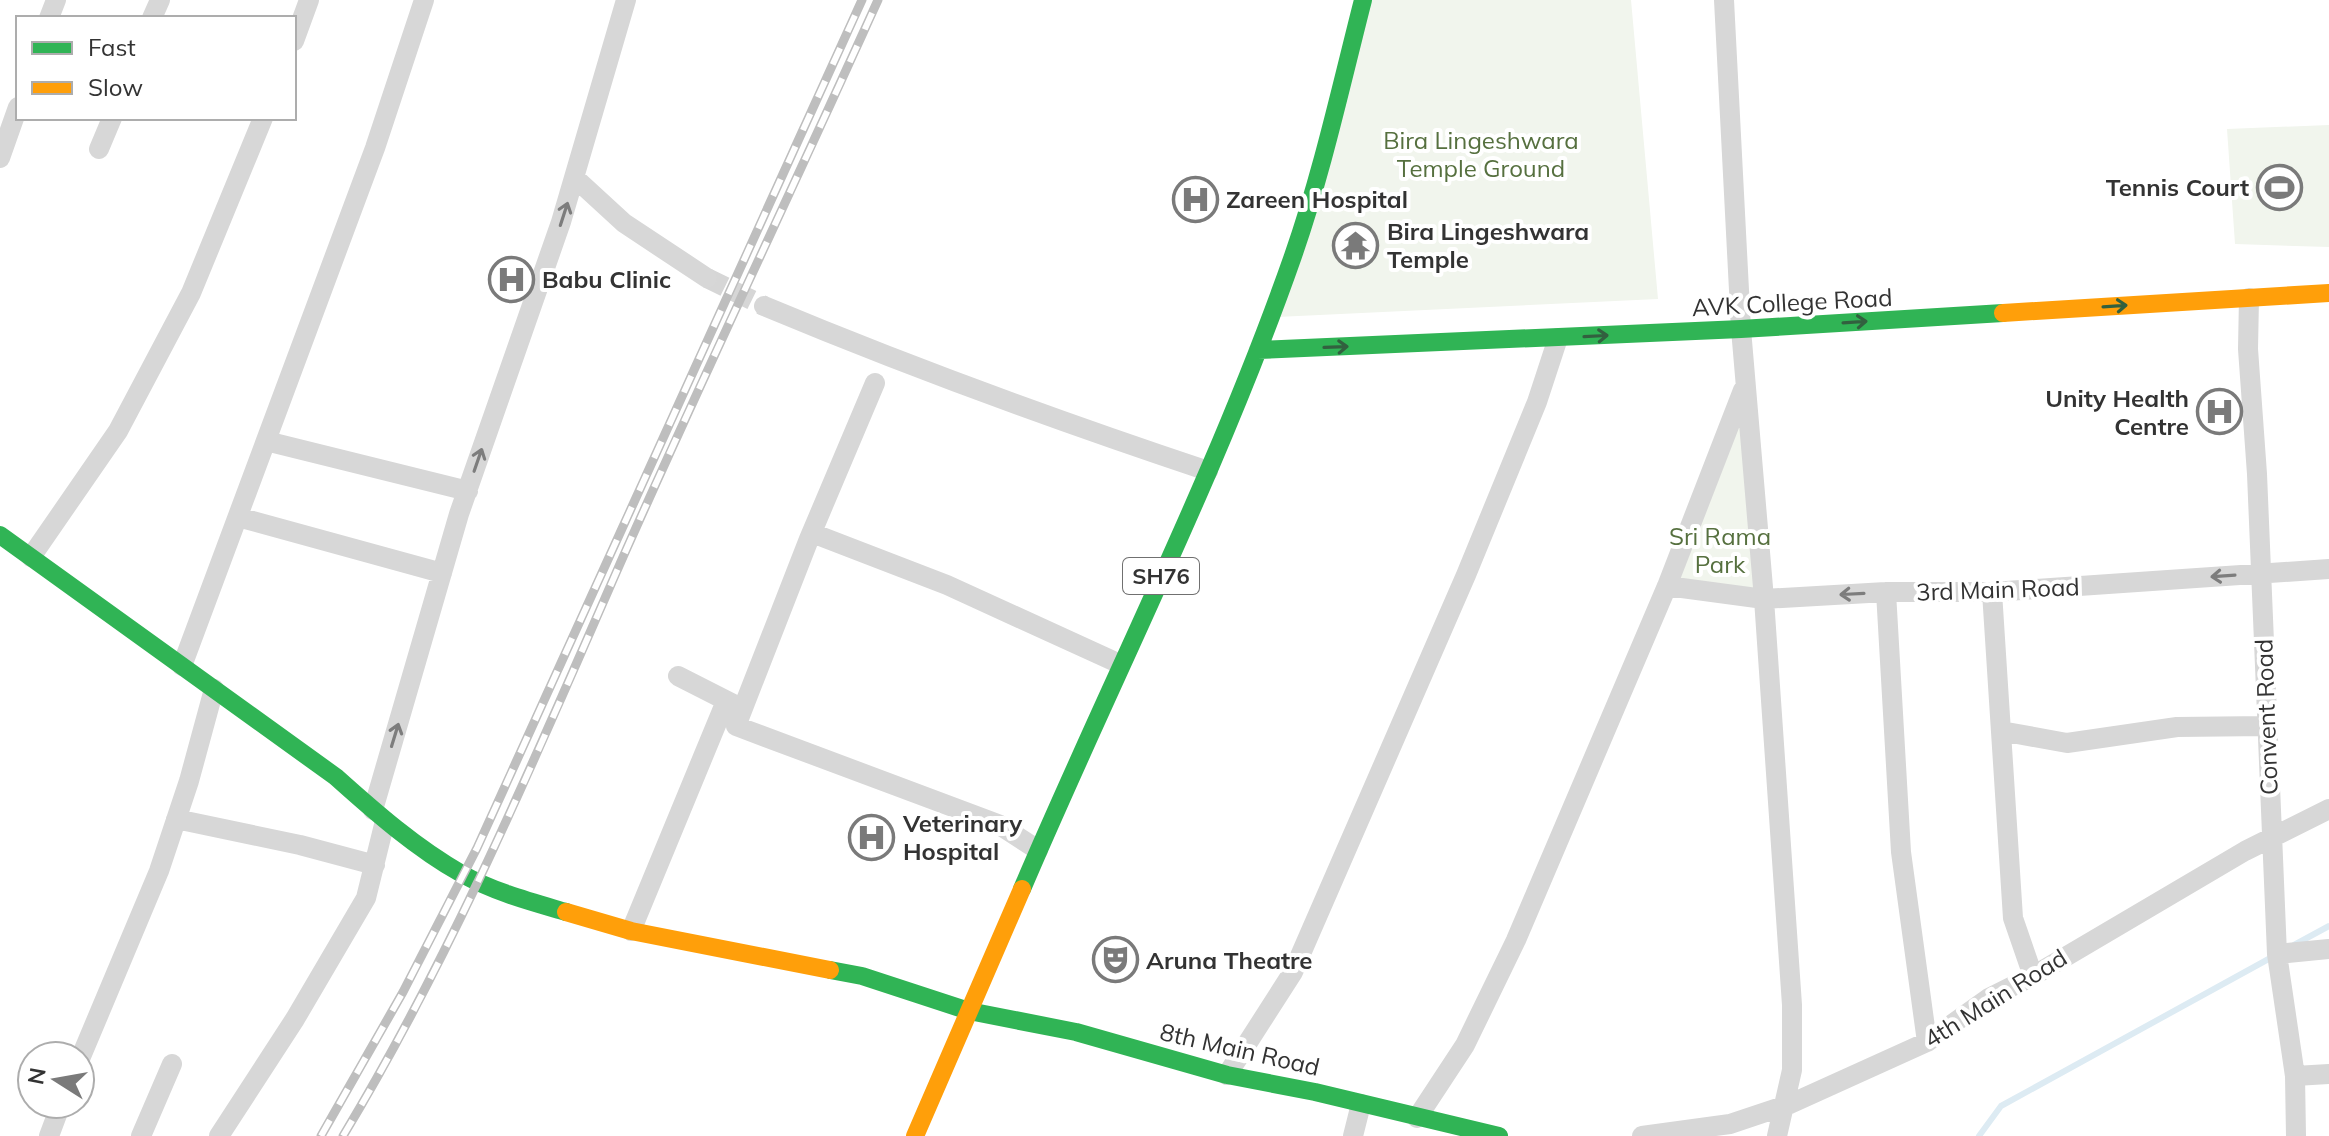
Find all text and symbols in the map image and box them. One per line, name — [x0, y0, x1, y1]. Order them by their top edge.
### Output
legend — [16, 16, 296, 120]
text: Fast — [88, 32, 136, 62]
text: Slow — [88, 72, 143, 102]
park label: Bira Lingeshwara Temple Ground — [1383, 125, 1579, 183]
sports icon: Tennis Court — [2256, 163, 2304, 211]
place label: Tennis Court — [2106, 172, 2249, 202]
hospital icon: Zareen Hospital — [1171, 175, 1219, 223]
place label: Zareen Hospital — [1226, 184, 1408, 214]
one-way arrow — [557, 202, 572, 227]
place label: Bira Lingeshwara Temple — [1387, 216, 1589, 274]
temple icon: Bira Lingeshwara Temple — [1332, 221, 1380, 269]
hospital icon: Babu Clinic — [487, 255, 535, 303]
place label: Babu Clinic — [542, 264, 671, 294]
street label: AVK College Road — [1691, 282, 1893, 322]
one-way arrow — [2101, 298, 2128, 313]
one-way arrow — [1841, 314, 1868, 329]
one-way arrow — [1582, 328, 1609, 343]
one-way arrow — [1322, 339, 1349, 354]
place label: Unity Health Centre — [2045, 383, 2189, 441]
hospital icon: Unity Health Centre — [2196, 388, 2244, 436]
one-way arrow — [472, 447, 487, 472]
park label: Sri Rama Park — [1669, 521, 1771, 579]
road number: SH76 — [1123, 558, 1199, 594]
one-way arrow — [2210, 569, 2237, 584]
street label: 3rd Main Road — [1916, 571, 2080, 607]
one-way arrow — [1839, 587, 1866, 602]
street label: Convent Road — [2248, 638, 2284, 796]
one-way arrow — [388, 723, 403, 749]
place label: Veterinary Hospital — [902, 808, 1023, 866]
hospital icon: Veterinary Hospital — [848, 813, 896, 861]
theatre icon: Aruna Theatre — [1091, 936, 1139, 984]
street label: 4th Main Road — [1918, 942, 2072, 1054]
place label: Aruna Theatre — [1146, 945, 1313, 975]
street label: 8th Main Road — [1157, 1016, 1323, 1082]
north arrow — [16, 1040, 96, 1120]
text: N — [21, 1065, 52, 1087]

